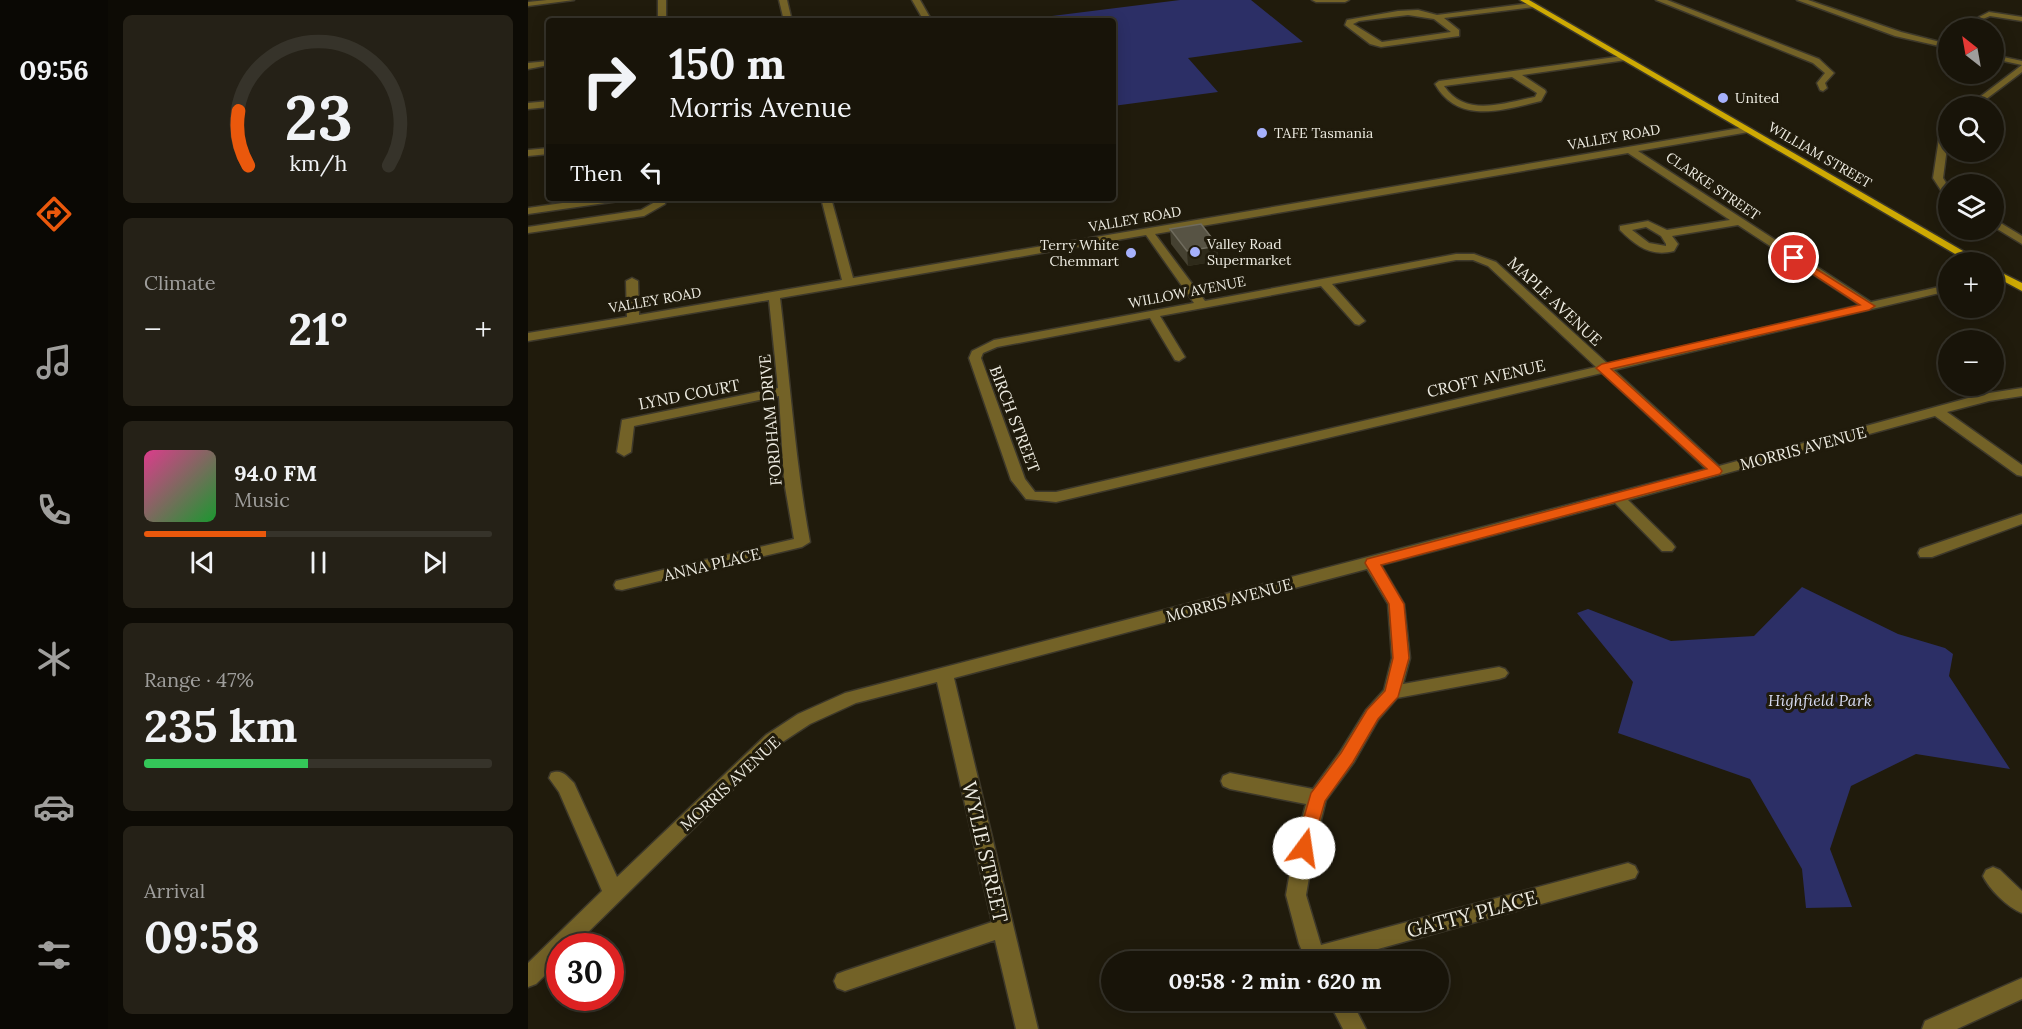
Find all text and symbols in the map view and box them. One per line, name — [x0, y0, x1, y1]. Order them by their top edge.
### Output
north arrow — [1938, 18, 2004, 84]
map controls — [1938, 18, 2004, 396]
text: 150 m — [669, 37, 785, 91]
icon: right — [570, 42, 648, 120]
text: 09:56 — [19, 53, 89, 87]
text: 23 — [284, 77, 352, 157]
place label: United — [1735, 89, 1780, 107]
text: Morris Avenue — [669, 90, 852, 124]
marker: United — [1716, 91, 1730, 105]
button: search — [1938, 96, 2004, 162]
street label: WILLIAM STREET — [1765, 118, 1875, 192]
street label: VALLEY ROAD — [1565, 120, 1662, 154]
place label: TAFE Tasmania — [1274, 124, 1373, 142]
marker: TAFE Tasmania — [1255, 126, 1269, 140]
street label: CLARKE STREET — [1662, 148, 1764, 224]
text: km/h — [289, 149, 347, 177]
icon: left — [635, 156, 668, 189]
text: Then — [570, 159, 623, 187]
button: layers — [1938, 174, 2004, 240]
icon: directions — [33, 193, 75, 235]
street label: VALLEY ROAD — [1086, 202, 1183, 236]
pin — [1768, 232, 1819, 283]
place label: Valley Road Supermarket — [1206, 235, 1292, 269]
place label: Terry White Chemmart — [1040, 236, 1120, 270]
icon: arrive — [1777, 241, 1810, 274]
marker: Valley Road Supermarket — [1188, 245, 1202, 259]
marker: Terry White Chemmart — [1124, 246, 1138, 260]
street label: MAPLE AVENUE — [1504, 252, 1606, 350]
button: + — [1938, 252, 2004, 318]
text: Climate — [144, 270, 216, 295]
street label: WILLOW AVENUE — [1127, 272, 1247, 312]
street label: VALLEY ROAD — [606, 283, 703, 317]
text: 21° — [288, 300, 348, 357]
text: − — [144, 308, 162, 350]
text: + — [474, 308, 492, 350]
button: − — [1938, 330, 2004, 396]
icon: music — [33, 341, 75, 383]
street label: FORDHAM DRIVE — [754, 353, 786, 487]
street label: CROFT AVENUE — [1425, 355, 1547, 401]
street label: BIRCH STREET — [985, 363, 1045, 475]
street label: LYND COURT — [637, 374, 741, 414]
street label: MORRIS AVENUE — [1738, 422, 1868, 474]
text: 94.0 FM — [234, 459, 317, 487]
text: Music — [234, 487, 290, 512]
icon: phone — [33, 489, 75, 531]
street label: ANNA PLACE — [661, 543, 762, 585]
icon: previous — [186, 546, 219, 579]
icon: pause — [302, 546, 335, 579]
icon: next — [418, 546, 451, 579]
street label: MORRIS AVENUE — [1164, 574, 1294, 626]
icon: climate — [33, 638, 75, 680]
text: Range · 47% — [144, 667, 254, 692]
park label: Highfield Park — [1768, 690, 1872, 710]
text: 235 km — [144, 697, 297, 754]
street label: MORRIS AVENUE — [676, 731, 784, 835]
street label: WYLIE STREET — [957, 779, 1014, 925]
icon: car — [33, 786, 75, 828]
position arrow — [1272, 816, 1336, 880]
text: Arrival — [144, 878, 205, 903]
street label: GATTY PLACE — [1404, 884, 1540, 943]
text: 09:58 — [144, 908, 260, 965]
speed limit sign: 30 — [546, 933, 624, 1011]
icon: filters — [33, 934, 75, 976]
text: 09:58 · 2 min · 620 m — [1168, 967, 1382, 995]

